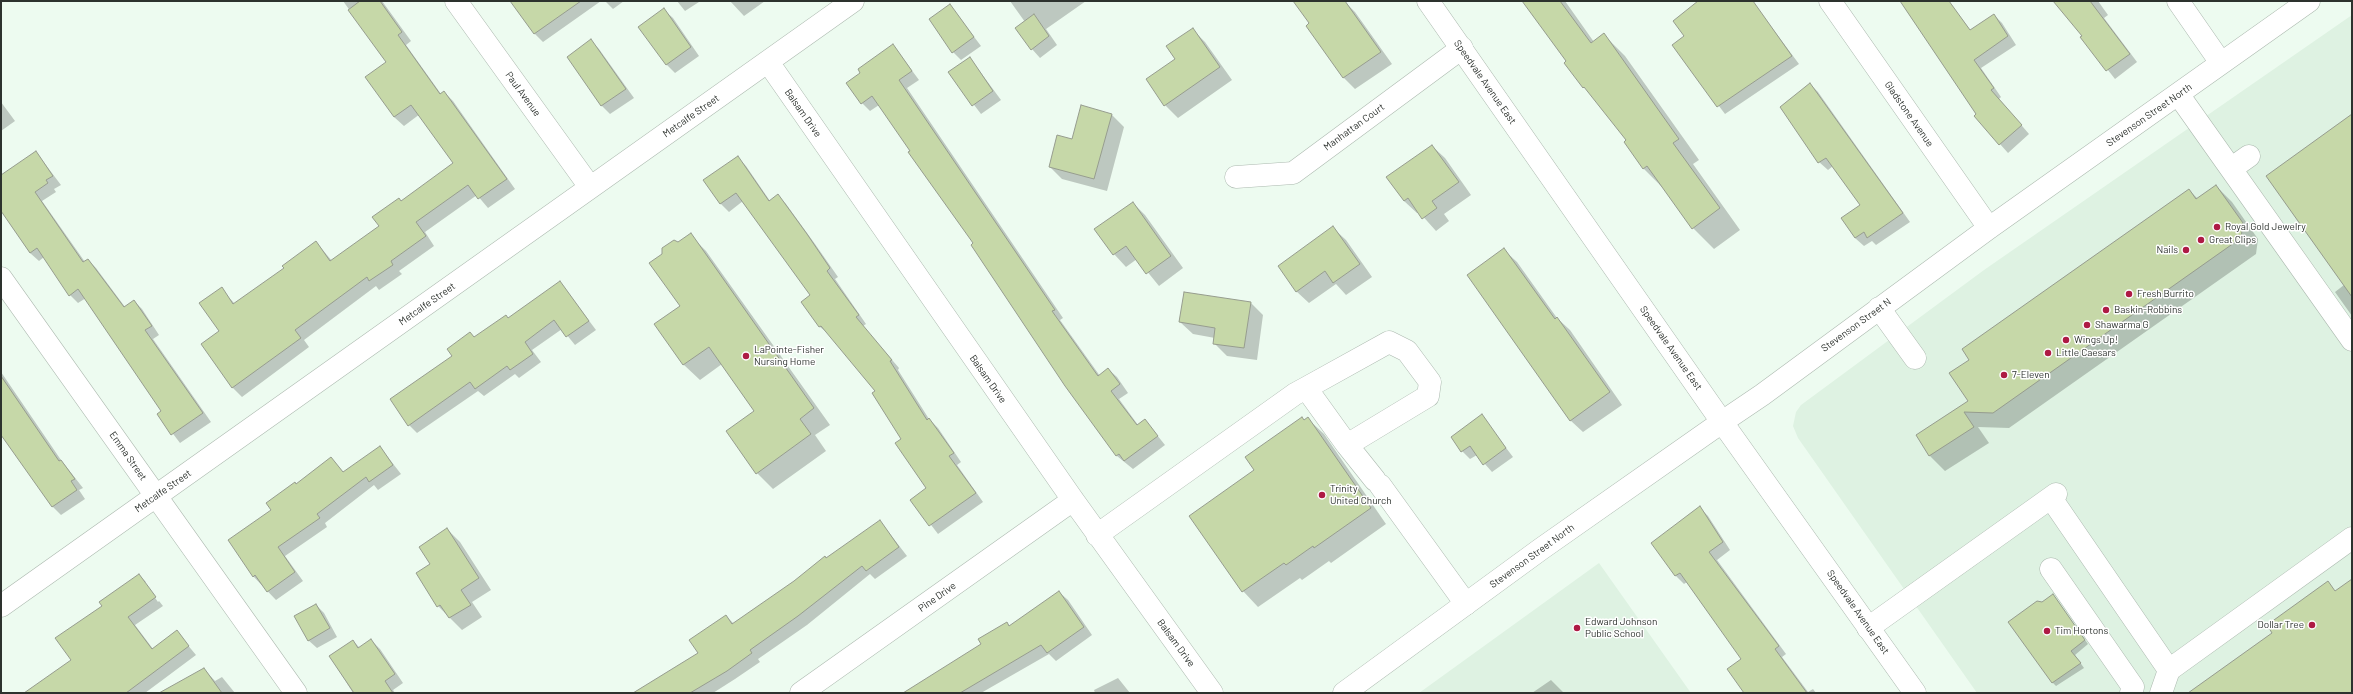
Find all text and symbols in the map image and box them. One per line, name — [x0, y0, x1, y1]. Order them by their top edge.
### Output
street label: Speedvale Avenue East — [1451, 38, 1519, 126]
street label: Paul Avenue — [503, 69, 543, 119]
street label: Gladstone Avenue — [1882, 79, 1936, 149]
street label: Stevenson Street North — [2104, 81, 2194, 149]
street label: Balsam Drive — [782, 87, 824, 139]
street label: Metcalfe Street — [660, 92, 722, 140]
street label: Manhattan Court — [1321, 101, 1387, 153]
place label: Royal Gold Jewelry — [2225, 221, 2306, 233]
marker: Royal Gold Jewelry — [2212, 222, 2222, 232]
place label: Great Clips — [2209, 234, 2256, 246]
marker: Great Clips — [2196, 235, 2206, 245]
place label: Nails — [2156, 244, 2178, 256]
marker: Nails — [2181, 245, 2191, 255]
street label: Metcalfe Street — [396, 280, 458, 328]
place label: Fresh Burrito — [2137, 288, 2194, 300]
marker: Fresh Burrito — [2124, 289, 2134, 299]
street label: Stevenson Street N — [1819, 296, 1893, 354]
street label: Speedvale Avenue East — [1637, 304, 1705, 392]
place label: Baskin-Robbins — [2114, 304, 2182, 316]
marker: Baskin-Robbins — [2101, 305, 2111, 315]
place label: Shawarma G — [2095, 319, 2149, 331]
marker: Shawarma G — [2082, 320, 2092, 330]
place label: Wings Up! — [2074, 334, 2118, 346]
marker: Wings Up! — [2061, 335, 2071, 345]
place label: LaPointe-Fisher Nursing Home — [754, 344, 824, 368]
place label: Little Caesars — [2056, 347, 2116, 359]
marker: Little Caesars — [2043, 348, 2053, 358]
marker: LaPointe-Fisher Nursing Home — [741, 351, 751, 361]
street label: Balsam Drive — [967, 353, 1009, 405]
place label: 7-Eleven — [2012, 369, 2050, 381]
marker: 7-Eleven — [1999, 370, 2009, 380]
street label: Emma Street — [107, 429, 149, 483]
street label: Metcalfe Street — [132, 467, 194, 515]
place label: Trinity United Church — [1330, 483, 1392, 506]
marker: Trinity United Church — [1317, 490, 1327, 500]
street label: Stevenson Street North — [1487, 521, 1577, 591]
street label: Speedvale Avenue East — [1824, 568, 1892, 656]
street label: Pine Drive — [916, 580, 958, 614]
place label: Edward Johnson Public School — [1585, 616, 1657, 640]
street label: Balsam Drive — [1155, 617, 1197, 669]
place label: Dollar Tree — [2258, 619, 2304, 631]
marker: Dollar Tree — [2307, 620, 2317, 630]
marker: Edward Johnson Public School — [1572, 623, 1582, 633]
place label: Tim Hortons — [2055, 625, 2108, 637]
marker: Tim Hortons — [2042, 626, 2052, 636]

